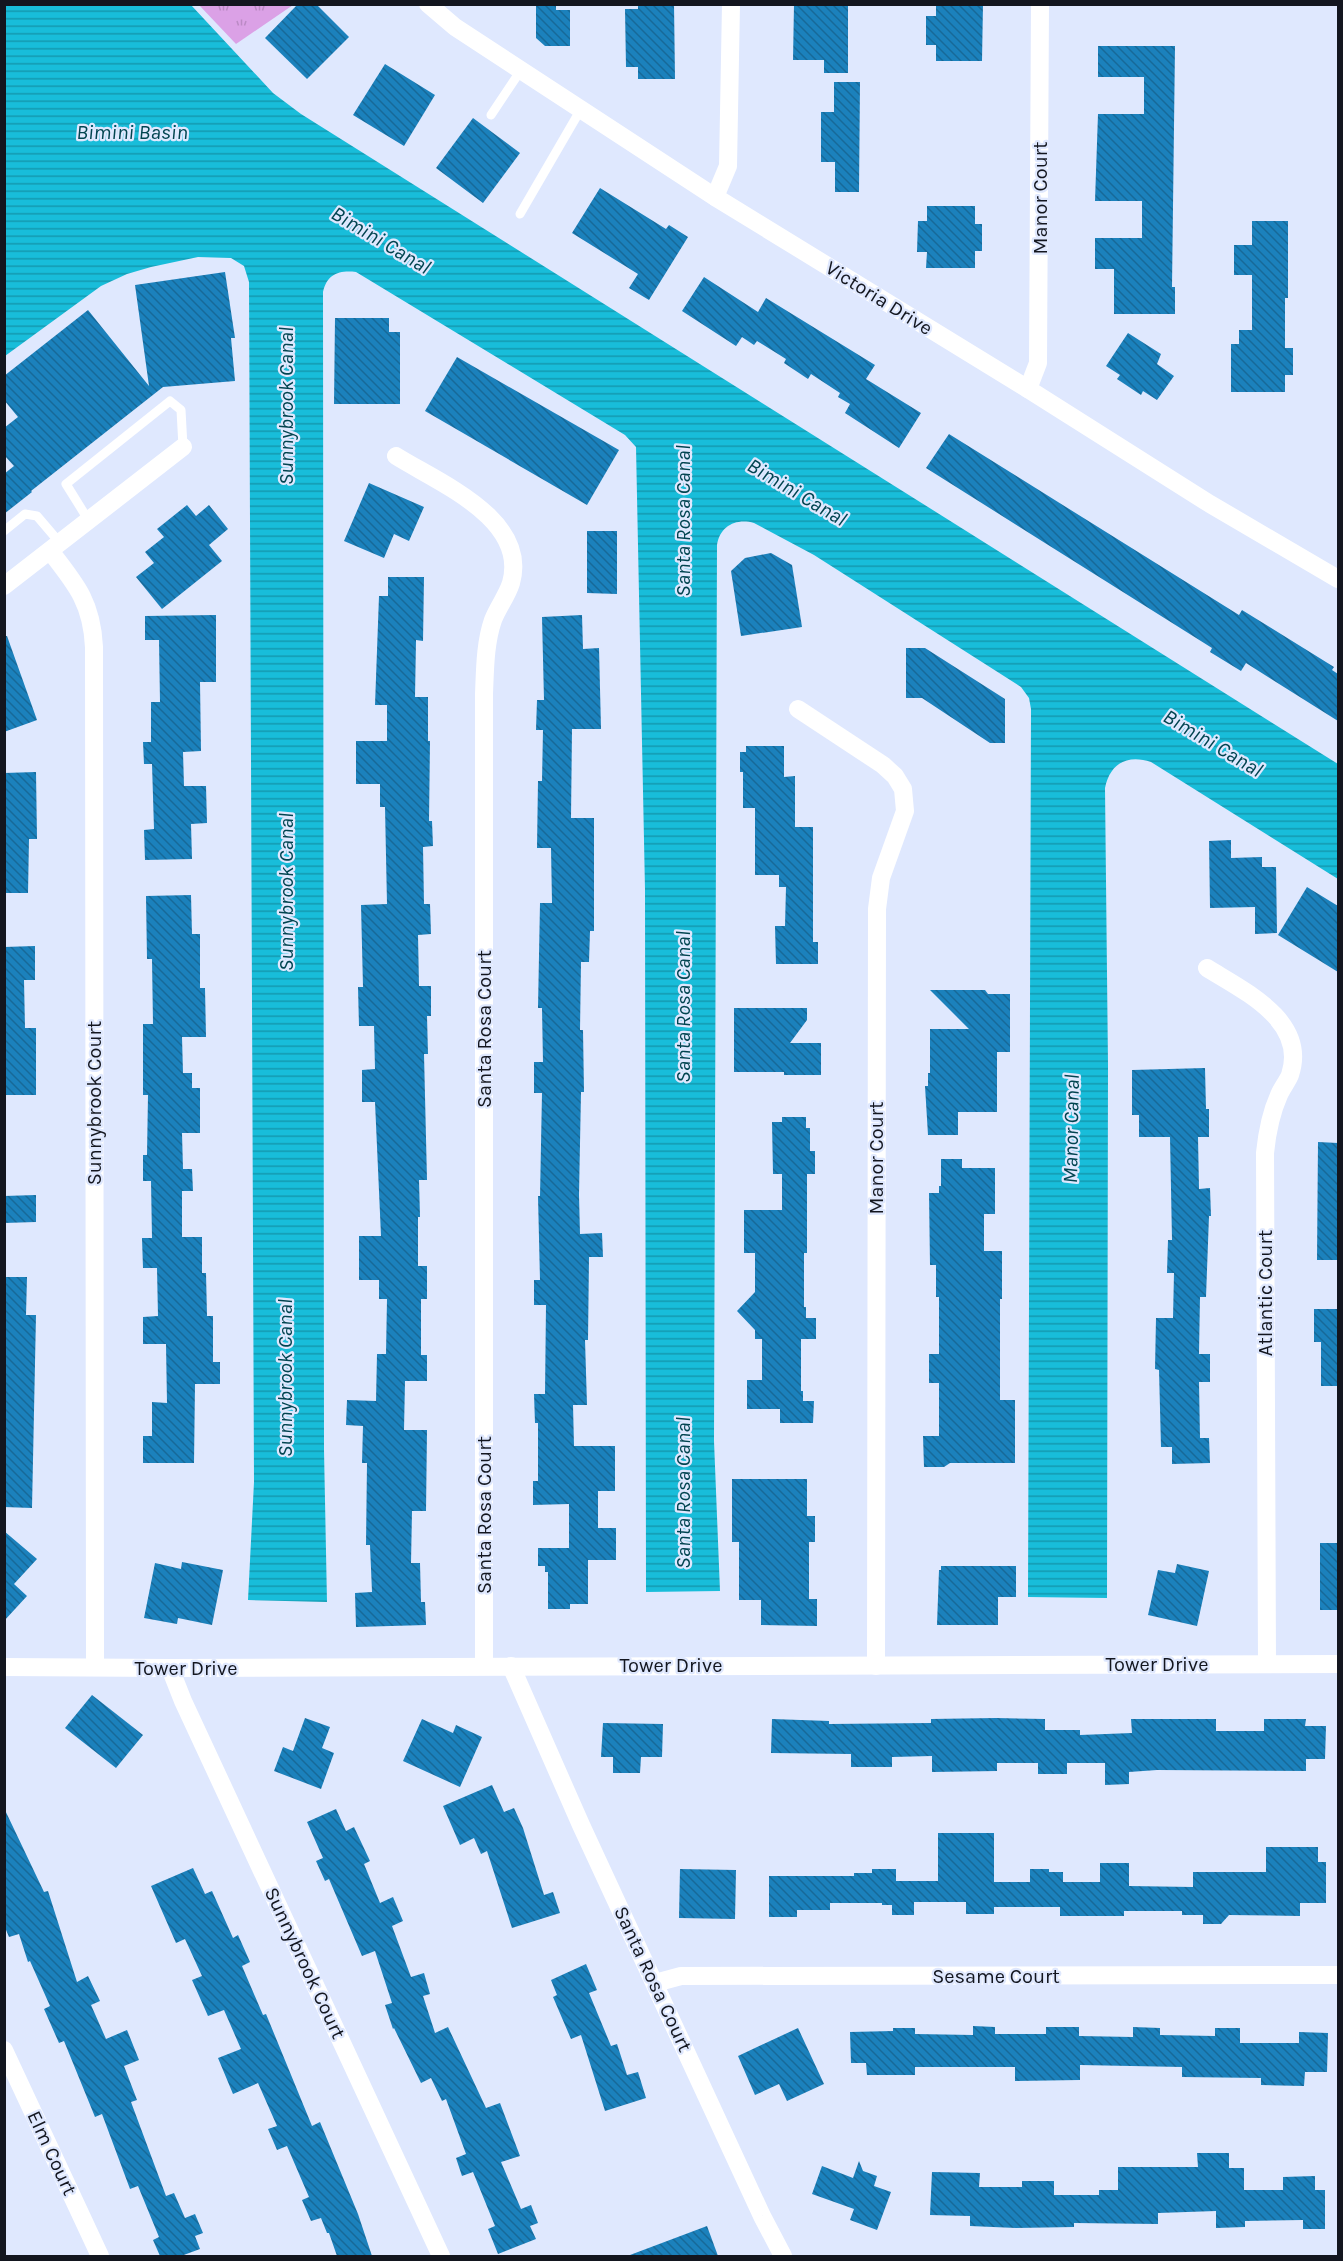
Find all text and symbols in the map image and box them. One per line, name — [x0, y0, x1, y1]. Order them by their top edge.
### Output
water label: Bimini Basin — [76, 120, 188, 144]
street label: Manor Court — [1029, 141, 1052, 254]
water label: Bimini Canal — [327, 201, 435, 279]
street label: Victoria Drive — [821, 256, 937, 340]
water label: Sunnybrook Canal — [274, 327, 298, 485]
water label: Santa Rosa Canal — [671, 445, 695, 597]
water label: Bimini Canal — [743, 453, 851, 531]
water label: Bimini Canal — [1159, 704, 1267, 782]
water label: Sunnybrook Canal — [274, 813, 298, 971]
water label: Santa Rosa Canal — [671, 931, 695, 1083]
street label: Santa Rosa Court — [473, 950, 496, 1108]
street label: Sunnybrook Court — [83, 1020, 106, 1185]
water label: Manor Canal — [1058, 1074, 1084, 1184]
street label: Manor Court — [865, 1101, 888, 1214]
street label: Atlantic Court — [1254, 1229, 1277, 1356]
water label: Sunnybrook Canal — [273, 1299, 297, 1457]
water label: Santa Rosa Canal — [671, 1417, 695, 1569]
street label: Santa Rosa Court — [473, 1436, 496, 1594]
street label: Tower Drive — [1106, 1653, 1208, 1676]
street label: Tower Drive — [620, 1654, 722, 1677]
street label: Tower Drive — [135, 1657, 237, 1680]
street label: Sunnybrook Court — [260, 1884, 350, 2043]
street label: Santa Rosa Court — [609, 1903, 697, 2056]
street label: Sesame Court — [932, 1965, 1060, 1988]
street label: Elm Court — [22, 2107, 82, 2199]

